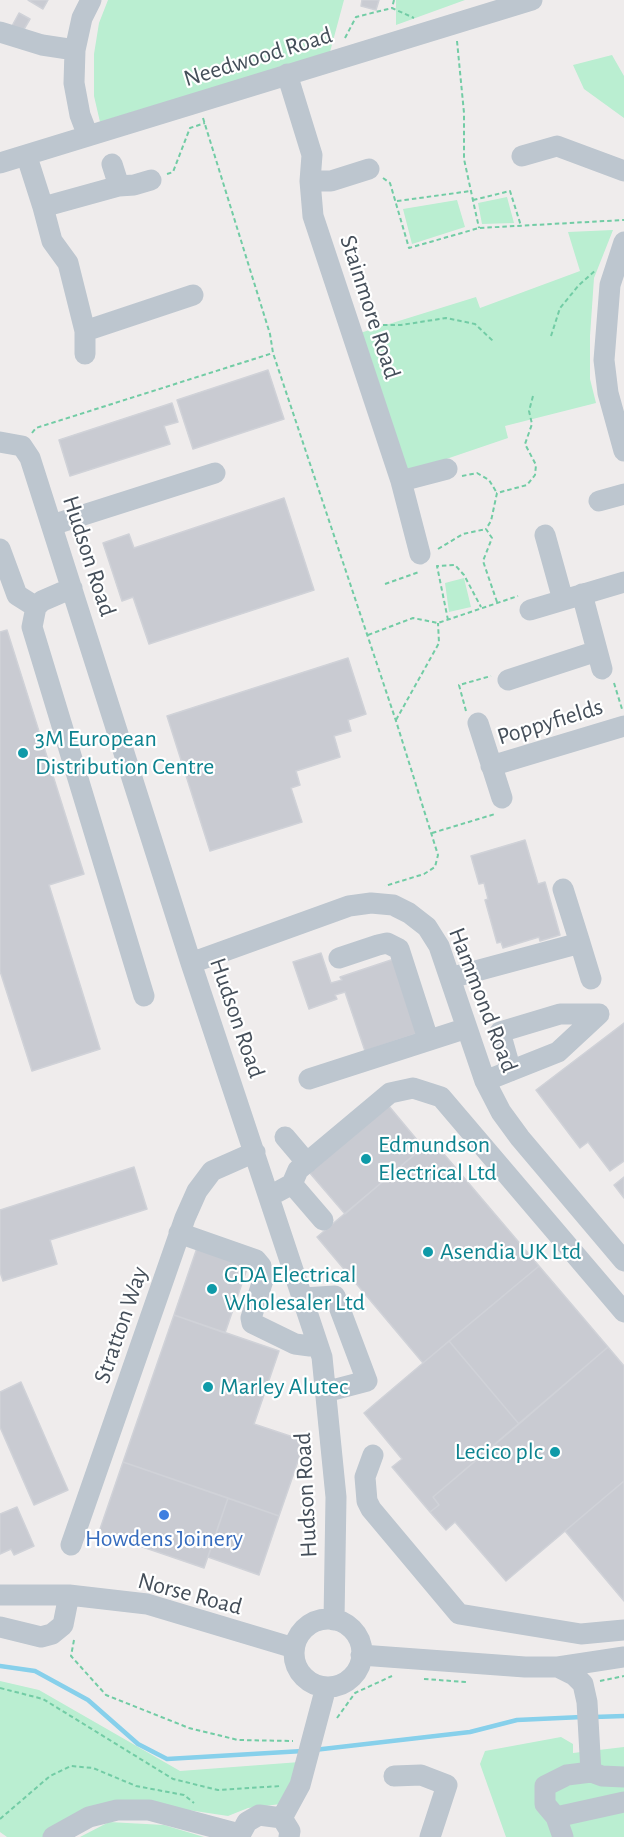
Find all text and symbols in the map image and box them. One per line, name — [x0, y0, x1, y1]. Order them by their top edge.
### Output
street label: Needwood Road — [180, 21, 336, 93]
street label: Stainmore Road — [333, 232, 407, 382]
street label: Hudson Road — [56, 492, 122, 620]
street label: Poppyfields — [494, 692, 606, 752]
place label: 3M European Distribution Centre — [35, 725, 214, 781]
marker: 3M European Distribution Centre — [16, 746, 30, 760]
street label: Hammond Road — [442, 923, 524, 1077]
street label: Hudson Road — [203, 954, 271, 1082]
place label: Edmundson Electrical Ltd — [378, 1131, 497, 1187]
marker: Edmundson Electrical Ltd — [359, 1152, 373, 1166]
place label: Asendia UK Ltd — [440, 1238, 581, 1266]
marker: Asendia UK Ltd — [421, 1245, 435, 1259]
place label: GDA Electrical Wholesaler Ltd — [224, 1261, 365, 1317]
street label: Stratton Way — [88, 1263, 154, 1387]
marker: GDA Electrical Wholesaler Ltd — [205, 1282, 219, 1296]
place label: Marley Alutec — [220, 1373, 348, 1401]
marker: Marley Alutec — [201, 1380, 215, 1394]
street label: Hudson Road — [288, 1432, 324, 1558]
place label: Lecico plc — [455, 1438, 543, 1466]
marker: Lecico plc — [548, 1445, 562, 1459]
marker: Howdens Joinery — [157, 1508, 171, 1522]
place label: Howdens Joinery — [85, 1525, 243, 1553]
street label: Norse Road — [135, 1566, 245, 1622]

